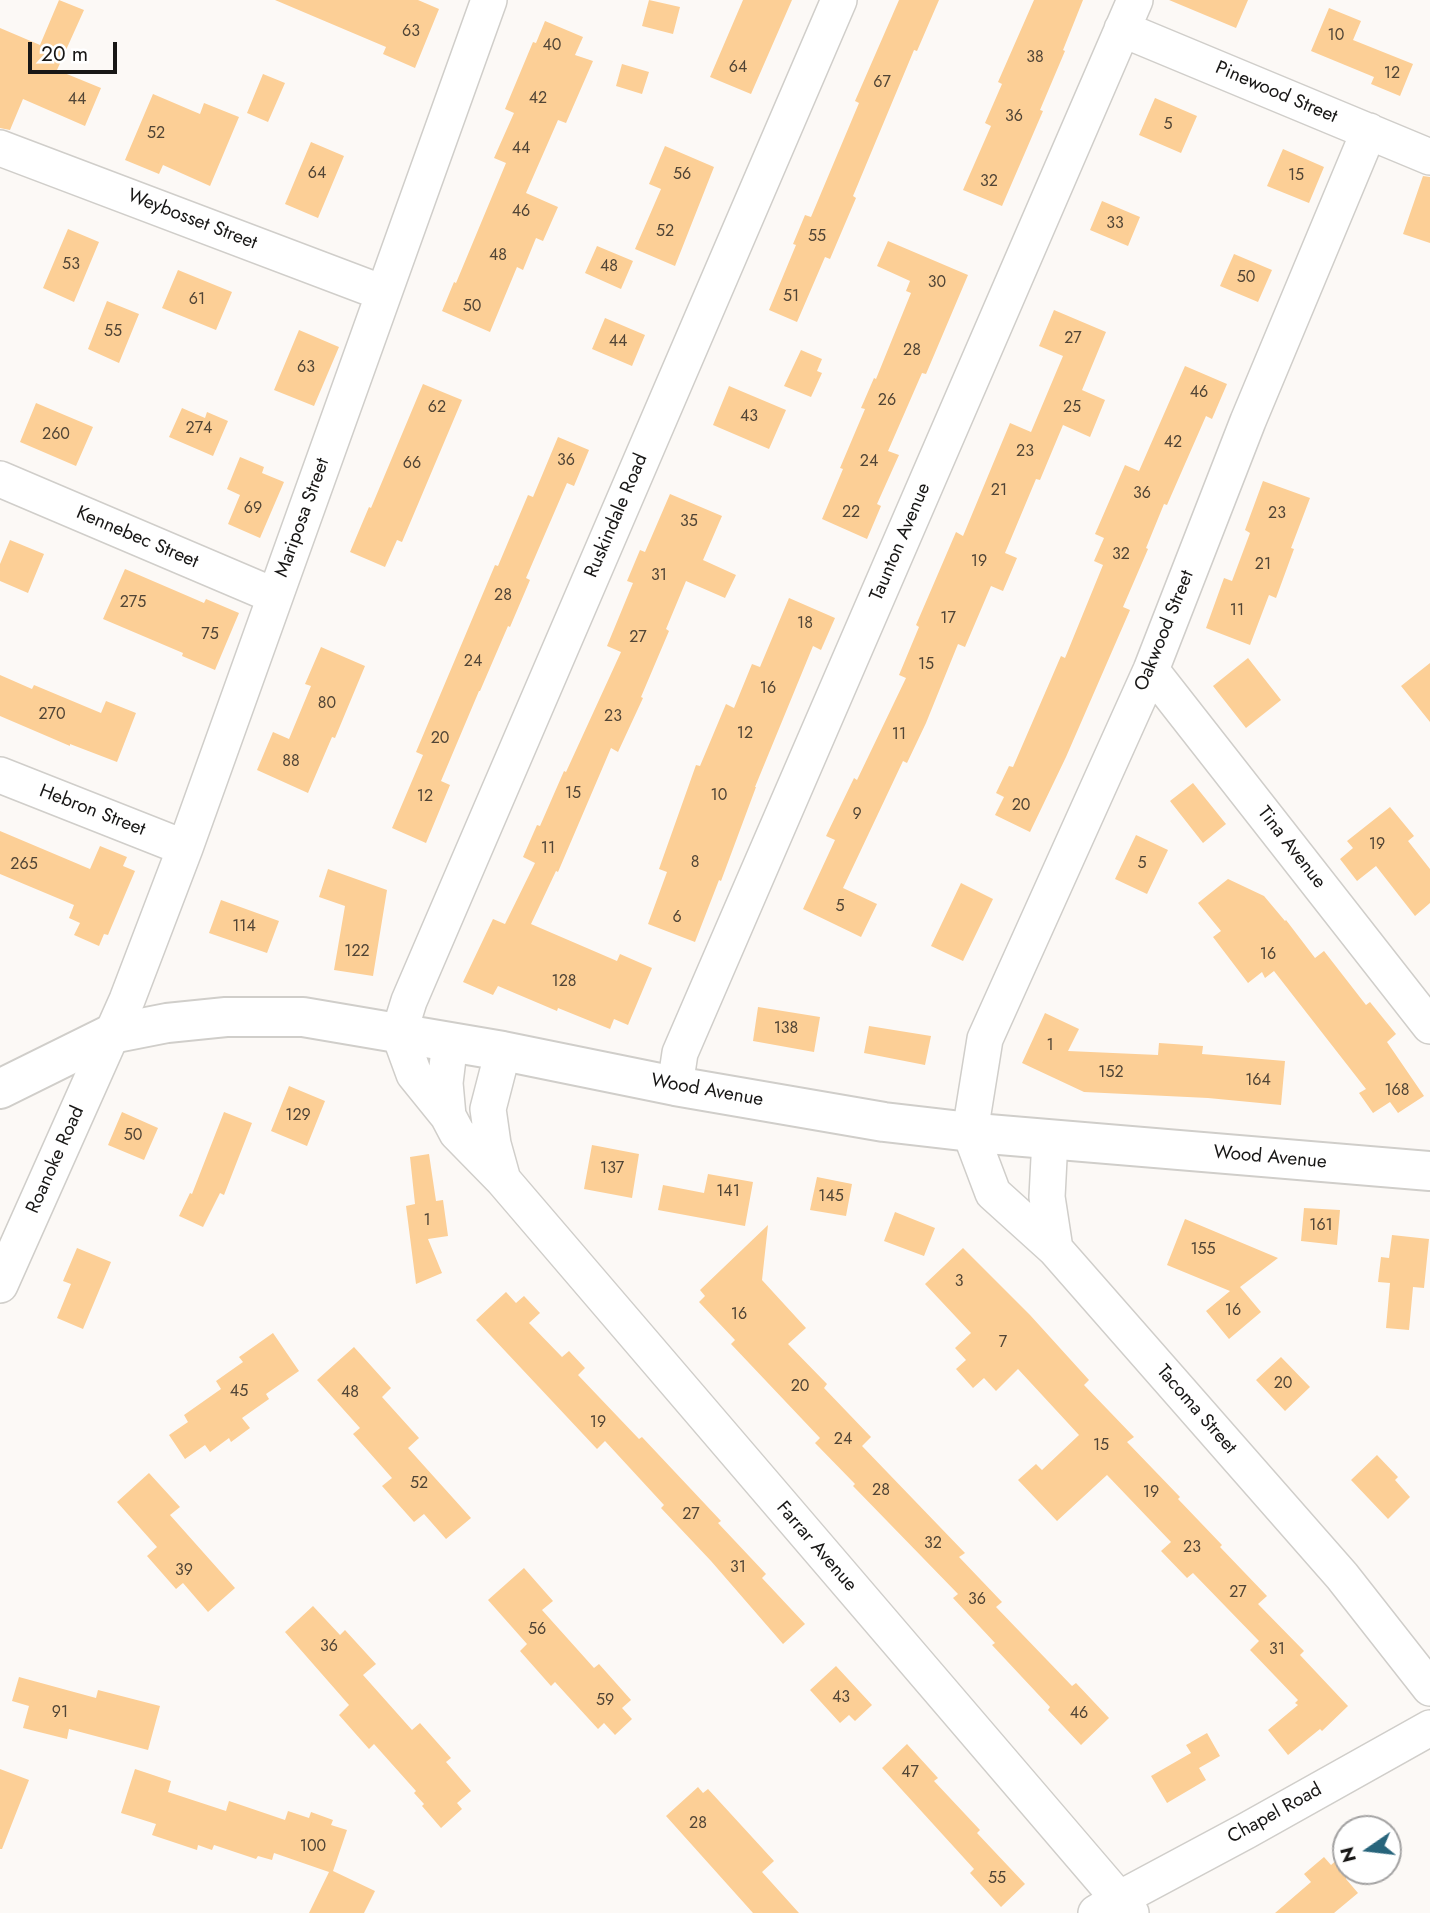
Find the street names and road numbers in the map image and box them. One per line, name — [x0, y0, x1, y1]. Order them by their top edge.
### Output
street label: Pinewood Street — [1212, 57, 1340, 129]
street label: Weybosset Street — [124, 185, 260, 255]
street label: Ruskindale Road — [581, 451, 653, 581]
street label: Mariposa Street — [271, 455, 335, 581]
street label: Taunton Avenue — [866, 480, 936, 604]
street label: Kennebec Street — [73, 502, 201, 574]
street label: Oakwood Street — [1130, 567, 1200, 695]
street label: Hebron Street — [36, 780, 148, 842]
street label: Tina Avenue — [1252, 802, 1330, 894]
street label: Wood Avenue — [649, 1070, 765, 1112]
street label: Roanoke Road — [22, 1103, 90, 1217]
street label: Wood Avenue — [1212, 1142, 1328, 1174]
street label: Tacoma Street — [1151, 1361, 1241, 1459]
street label: Farrar Avenue — [771, 1497, 861, 1597]
street label: Chapel Road — [1224, 1779, 1326, 1849]

